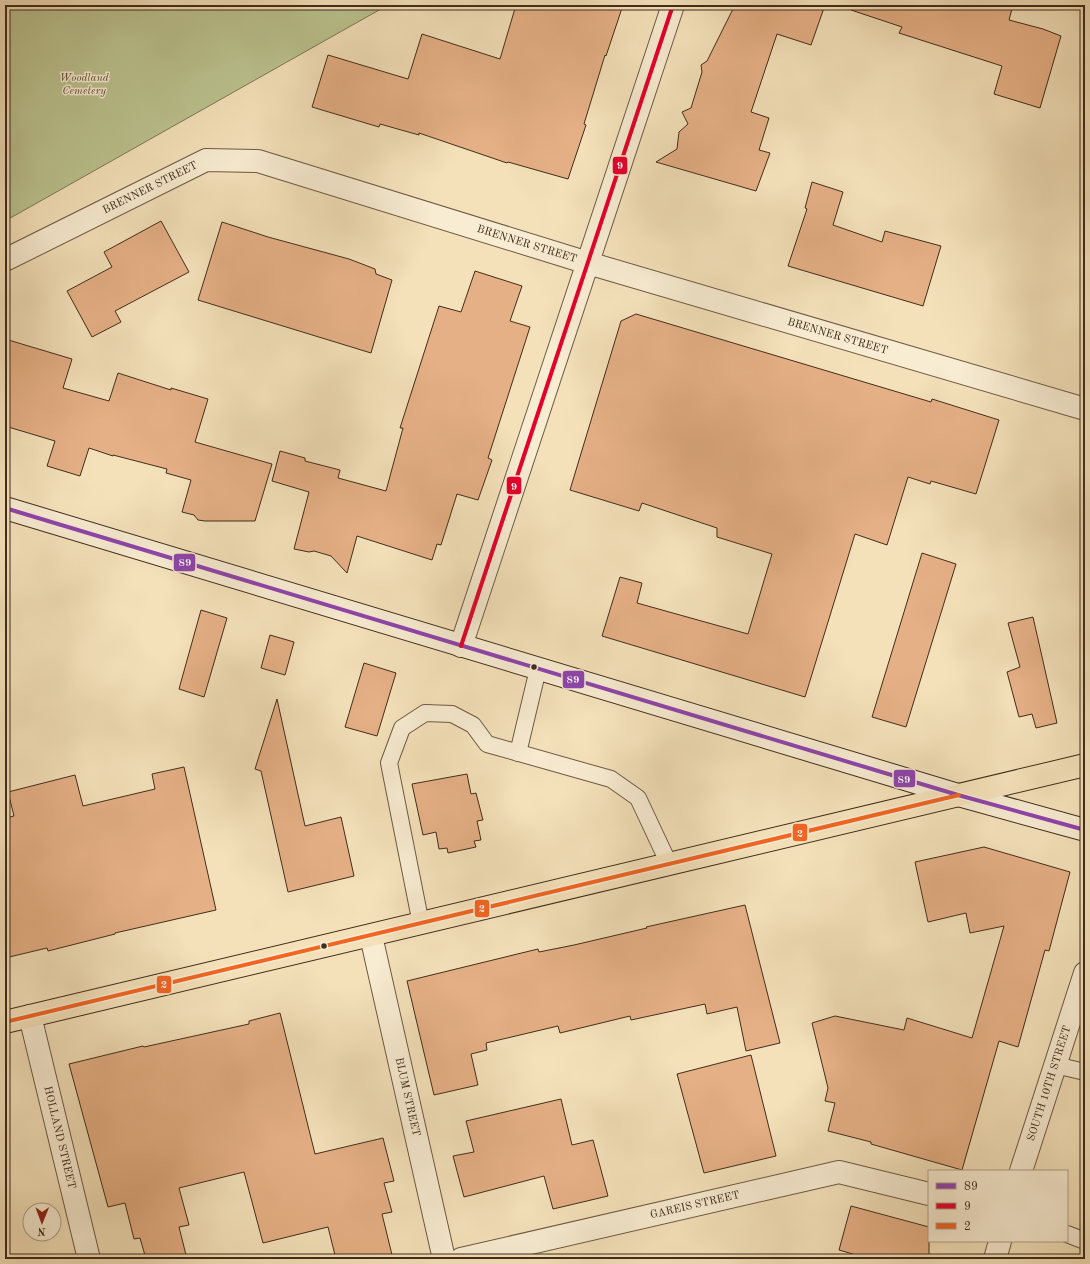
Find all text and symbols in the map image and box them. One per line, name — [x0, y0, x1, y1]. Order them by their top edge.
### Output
park label: Woodland Cemetery — [59, 73, 109, 97]
line badge: 9 — [612, 156, 628, 175]
street label: BRENNER STREET — [101, 160, 199, 216]
text: 9 — [617, 161, 623, 172]
street label: BRENNER STREET — [476, 223, 578, 265]
street label: BRENNER STREET — [786, 316, 889, 356]
line badge: 9 — [506, 476, 522, 495]
text: 9 — [511, 482, 517, 493]
line badge: 89 — [173, 553, 196, 572]
text: 89 — [179, 558, 191, 569]
unlabelled marker — [529, 662, 539, 672]
line badge: 89 — [562, 670, 585, 689]
text: 89 — [567, 675, 579, 686]
line badge: 89 — [893, 769, 916, 788]
text: 89 — [898, 775, 910, 786]
line badge: 2 — [792, 823, 808, 842]
text: 2 — [797, 829, 803, 840]
line badge: 2 — [474, 899, 490, 918]
text: 2 — [479, 904, 485, 915]
unlabelled marker — [319, 941, 329, 951]
line badge: 2 — [156, 975, 172, 994]
text: 2 — [161, 980, 167, 991]
street label: SOUTH 10TH STREET — [1026, 1024, 1073, 1142]
street label: BLUM STREET — [393, 1056, 422, 1138]
street label: HOLLAND STREET — [42, 1085, 77, 1190]
legend — [928, 1170, 1068, 1242]
text: 89 — [964, 1181, 978, 1193]
street label: GAREIS STREET — [649, 1190, 741, 1221]
text: 9 — [964, 1201, 971, 1213]
north arrow — [22, 1202, 62, 1242]
text: 2 — [964, 1221, 971, 1233]
text: N — [37, 1225, 46, 1236]

